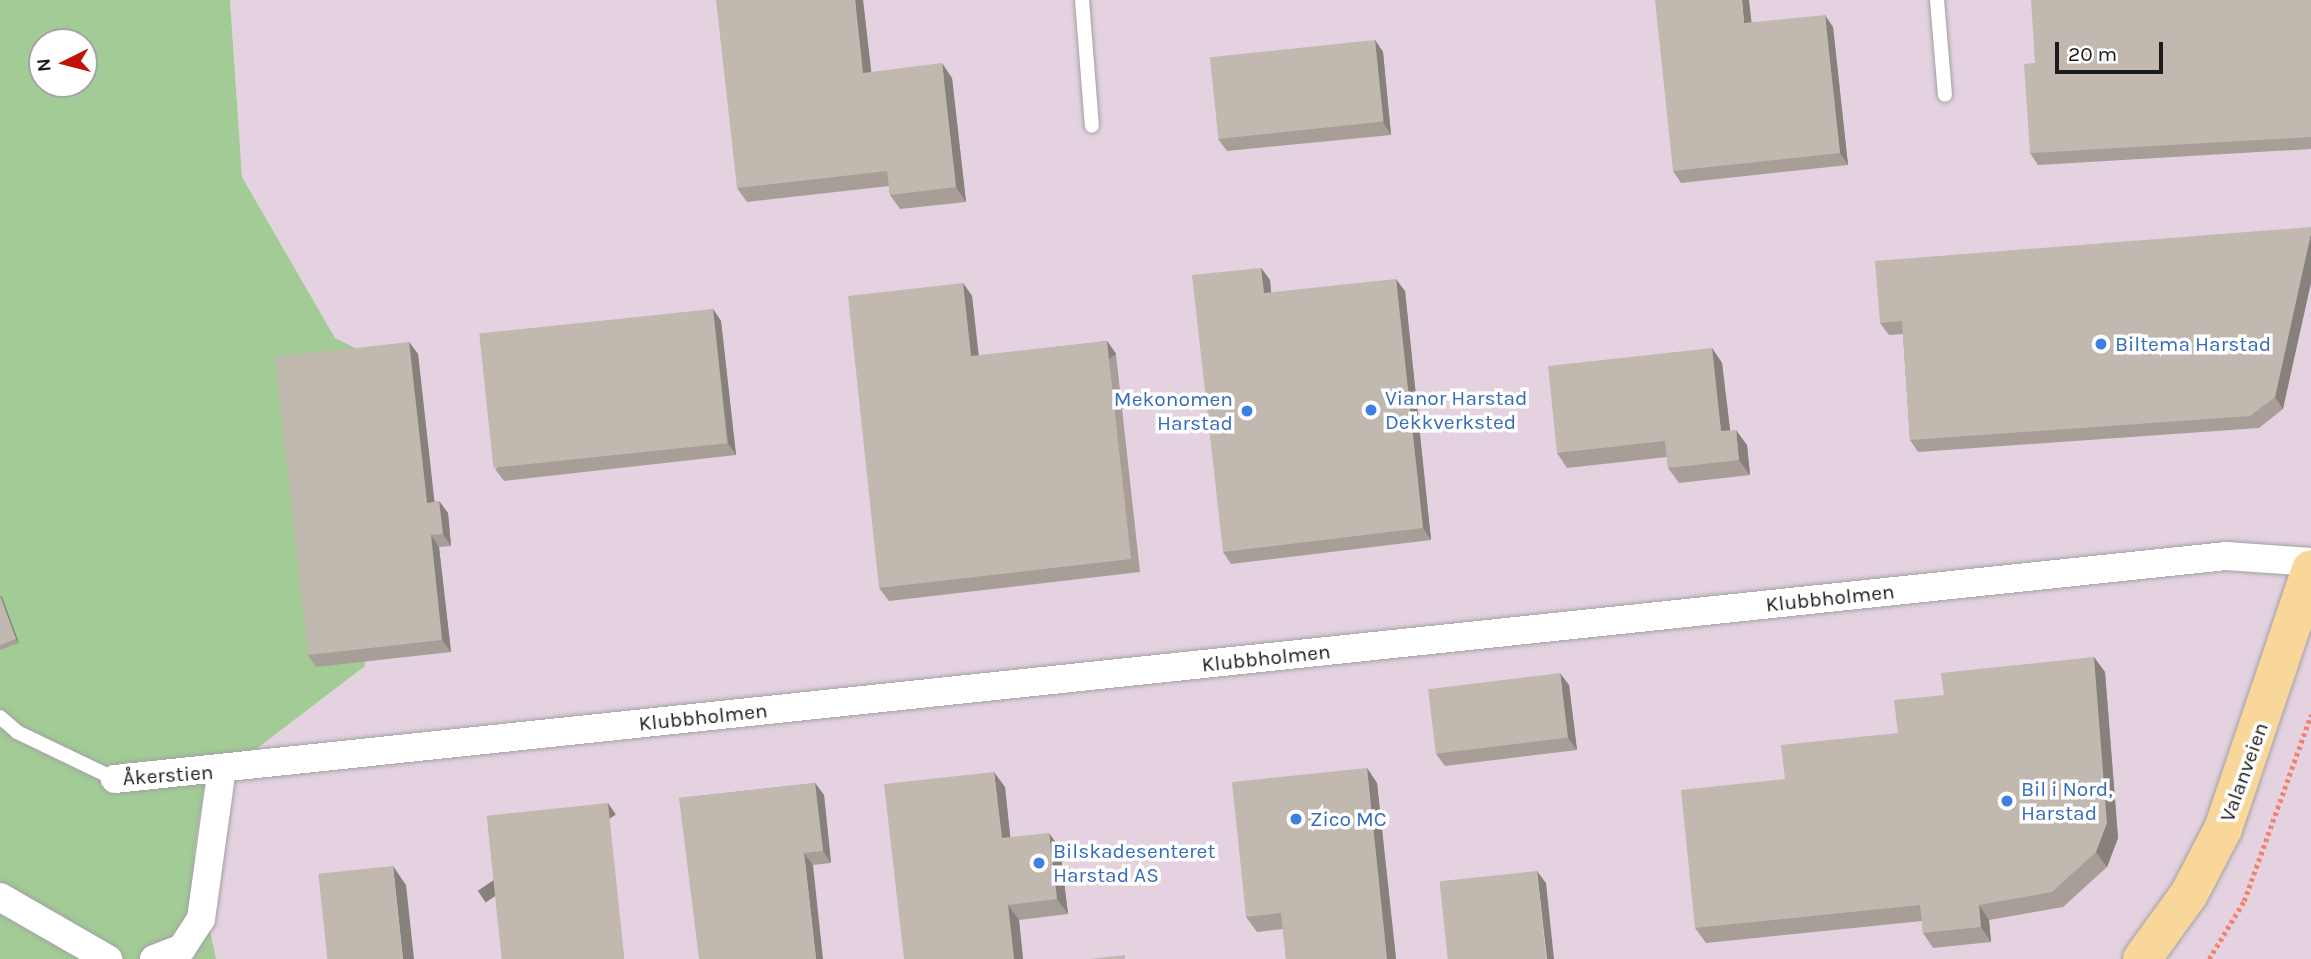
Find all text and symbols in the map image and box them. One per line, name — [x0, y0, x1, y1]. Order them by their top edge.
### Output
north arrow — [28, 28, 98, 98]
scale bar — [2059, 28, 2168, 72]
text: 20 m — [2068, 42, 2117, 66]
text: N — [32, 57, 56, 73]
place label: Biltema Harstad — [2115, 331, 2271, 357]
marker: Biltema Harstad — [2093, 336, 2109, 352]
place label: Vianor Harstad Dekkverksted — [1385, 385, 1527, 435]
place label: Mekonomen Harstad — [1114, 386, 1233, 436]
marker: Vianor Harstad Dekkverksted — [1363, 402, 1379, 418]
marker: Mekonomen Harstad — [1239, 403, 1255, 419]
street label: Klubbholmen — [1764, 579, 1896, 617]
street label: Klubbholmen — [1200, 639, 1332, 677]
street label: Klubbholmen — [637, 698, 769, 736]
street label: Valanveien — [2214, 719, 2274, 825]
street label: Åkerstien — [122, 759, 214, 791]
place label: Bil i Nord, Harstad — [2021, 776, 2113, 826]
marker: Bil i Nord, Harstad — [1999, 793, 2015, 809]
place label: Zico MC — [1310, 806, 1387, 832]
marker: Zico MC — [1288, 811, 1304, 827]
place label: Bilskadesenteret Harstad AS — [1053, 838, 1215, 888]
marker: Bilskadesenteret Harstad AS — [1031, 855, 1047, 871]

